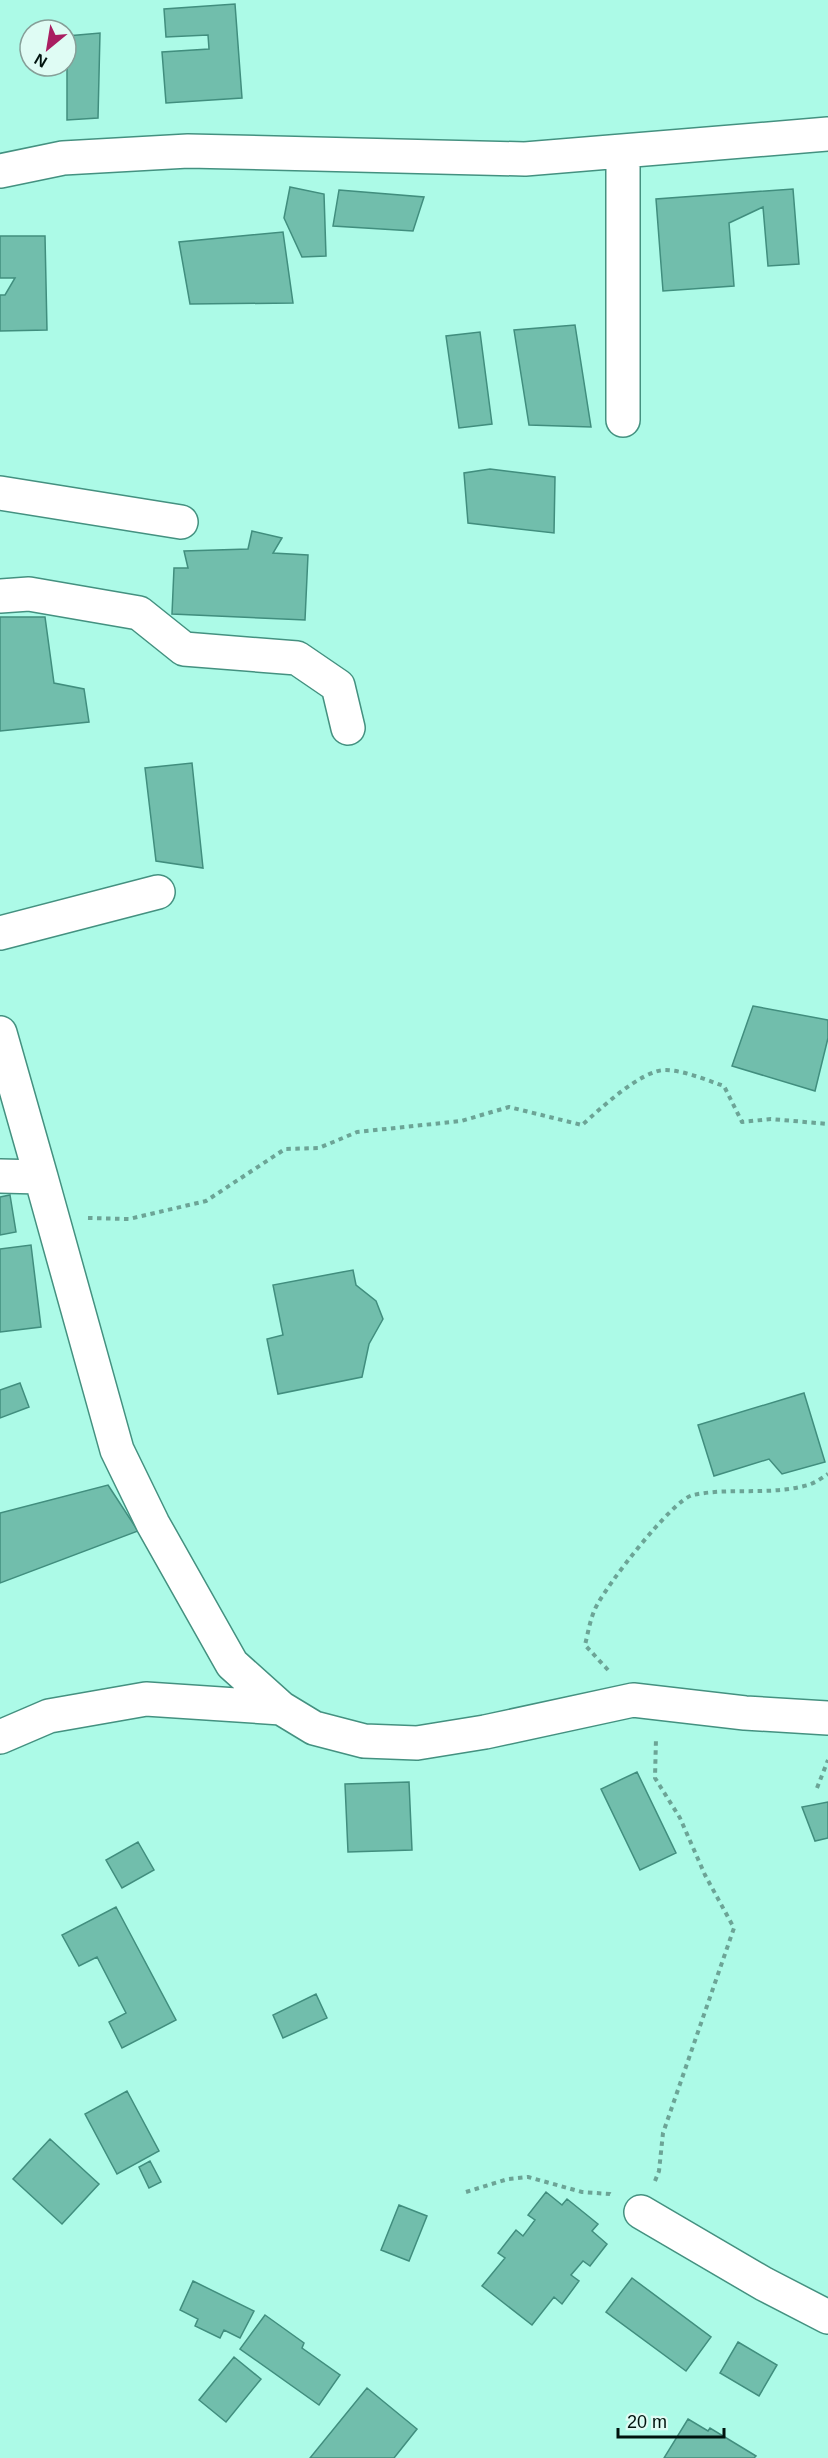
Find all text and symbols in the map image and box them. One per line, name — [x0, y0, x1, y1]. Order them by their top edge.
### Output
north arrow — [18, 18, 78, 78]
text: N — [31, 50, 50, 71]
scale bar — [618, 2401, 724, 2439]
text: 20 m — [627, 2412, 667, 2432]

